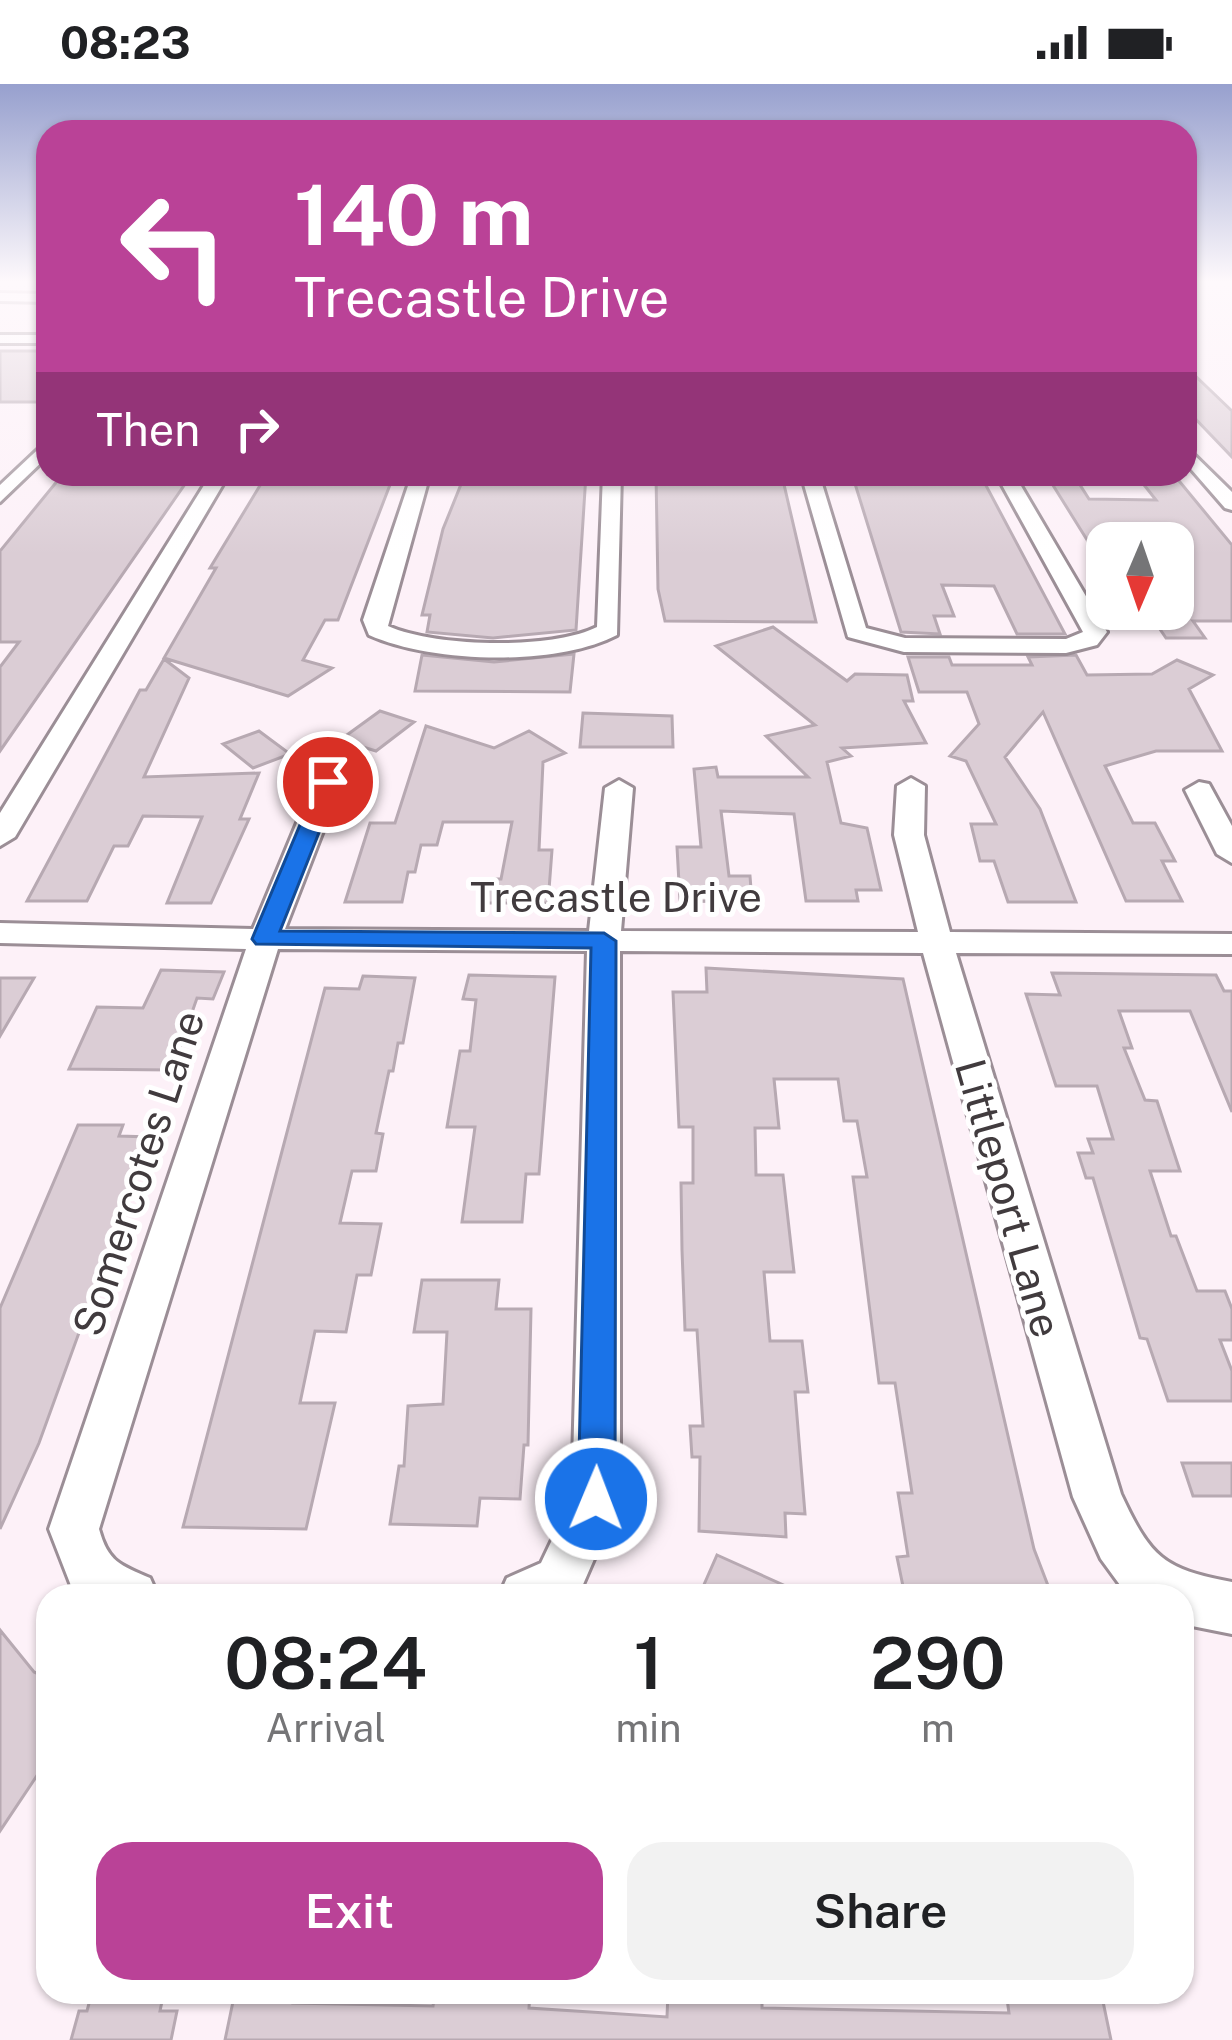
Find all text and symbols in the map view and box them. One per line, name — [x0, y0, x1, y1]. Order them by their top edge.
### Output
text: 08:23 — [60, 16, 191, 69]
text: 140 m — [294, 165, 533, 264]
icon: left — [96, 168, 252, 324]
text: Trecastle Drive — [294, 266, 669, 329]
icon: right — [224, 396, 290, 462]
text: Then — [96, 403, 200, 456]
north arrow — [1086, 522, 1194, 630]
map controls — [1086, 522, 1194, 630]
pin — [277, 731, 379, 833]
icon: arrive — [295, 749, 361, 815]
street label: Trecastle Drive — [470, 872, 762, 921]
street label: Somercotes Lane — [62, 1004, 214, 1342]
street label: Littleport Lane — [946, 1053, 1072, 1343]
position arrow — [533, 1436, 659, 1562]
text: 08:24 — [224, 1621, 427, 1705]
text: 1 — [633, 1621, 664, 1705]
text: 290 — [870, 1621, 1006, 1705]
text: Arrival — [265, 1705, 386, 1751]
text: min — [615, 1705, 682, 1751]
text: m — [921, 1705, 955, 1751]
button: Exit — [96, 1842, 603, 1980]
button: Share — [627, 1842, 1134, 1980]

